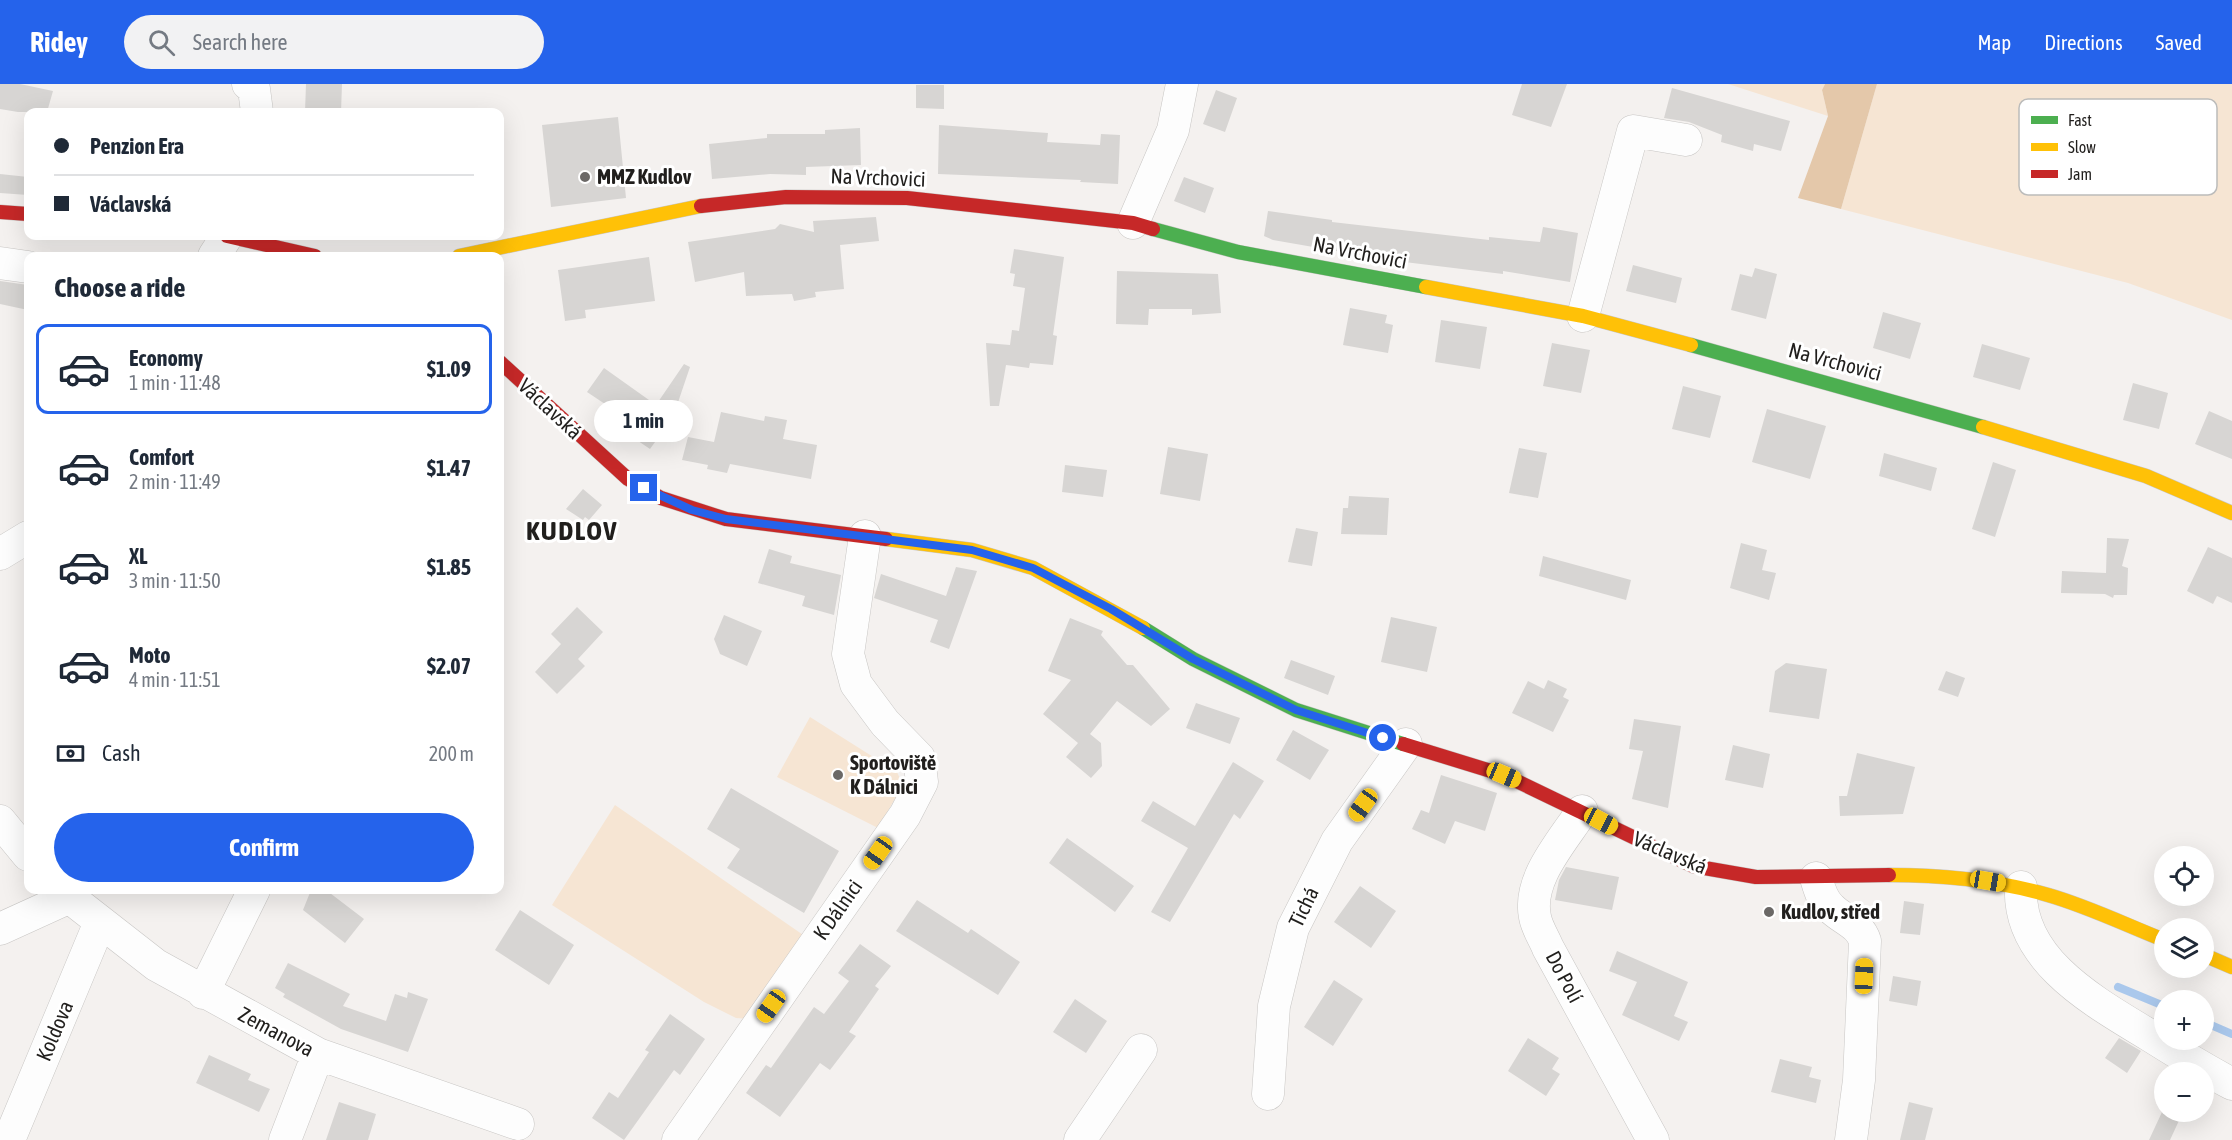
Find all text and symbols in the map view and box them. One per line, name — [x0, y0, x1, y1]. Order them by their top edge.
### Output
search box — [124, 15, 544, 69]
text: Ridey — [30, 26, 88, 58]
icon: search — [145, 26, 178, 59]
text: Search here — [193, 29, 288, 55]
text: Map — [1977, 30, 2011, 54]
text: Directions — [2044, 30, 2123, 54]
text: Saved — [2156, 30, 2202, 54]
legend — [2019, 99, 2217, 195]
text: Fast — [2068, 111, 2092, 129]
text: Penzion Era — [90, 133, 184, 159]
text: Slow — [2068, 138, 2096, 156]
street label: Na Vrchovici — [830, 163, 926, 191]
place label: MMZ Kudlov — [597, 164, 692, 188]
text: Jam — [2068, 165, 2092, 183]
marker: MMZ Kudlov — [578, 170, 592, 184]
text: Václavská — [90, 191, 171, 217]
street label: Na Vrchovici — [1311, 231, 1409, 273]
text: Choose a ride — [54, 272, 186, 303]
street label: Na Vrchovici — [1786, 337, 1884, 385]
icon: car — [57, 342, 111, 396]
text: Economy — [129, 345, 203, 371]
text: $1.09 — [427, 356, 471, 382]
text: 1 min · 11:48 — [129, 371, 221, 394]
street label: Václavská — [514, 373, 587, 444]
callout: 1 min — [594, 401, 694, 443]
text: 1 min — [623, 409, 664, 432]
icon: car — [57, 441, 111, 495]
text: Comfort — [129, 444, 194, 470]
text: $1.47 — [427, 455, 471, 481]
text: 2 min · 11:49 — [129, 470, 221, 493]
route end — [630, 474, 657, 501]
district label: KUDLOV — [526, 515, 618, 546]
icon: car — [57, 540, 111, 594]
text: XL — [129, 543, 147, 569]
text: $1.85 — [427, 554, 471, 580]
text: 3 min · 11:50 — [129, 569, 221, 592]
icon: car — [57, 639, 111, 693]
text: Moto — [129, 642, 171, 668]
text: $2.07 — [427, 653, 471, 679]
text: 4 min · 11:51 — [129, 668, 221, 691]
route start — [1369, 724, 1396, 751]
icon: cash — [54, 737, 87, 770]
text: Cash — [102, 740, 141, 766]
text: 200 m — [429, 742, 474, 765]
place label: Sportoviště K Dálnici — [850, 750, 936, 798]
car — [1484, 760, 1524, 790]
marker: Sportoviště K Dálnici — [831, 768, 845, 782]
car — [1345, 785, 1381, 825]
car — [1581, 805, 1621, 837]
button: Confirm — [54, 813, 474, 882]
street label: Václavská — [1630, 826, 1711, 878]
car — [860, 833, 896, 873]
map controls — [2154, 846, 2214, 1122]
button: locate — [2154, 846, 2214, 906]
car — [1969, 869, 2007, 893]
street label: K Dálnici — [808, 875, 866, 944]
street label: Tichá — [1283, 883, 1323, 930]
place label: Kudlov, střed — [1781, 899, 1880, 923]
marker: Kudlov, střed — [1762, 905, 1776, 919]
button: layers — [2154, 918, 2214, 978]
street label: Do Polí — [1541, 947, 1588, 1007]
car — [1854, 958, 1874, 994]
car — [753, 986, 789, 1026]
button: + — [2154, 990, 2214, 1050]
street label: Koldova — [31, 997, 77, 1064]
street label: Zemanova — [235, 1001, 318, 1061]
button: − — [2154, 1062, 2214, 1122]

